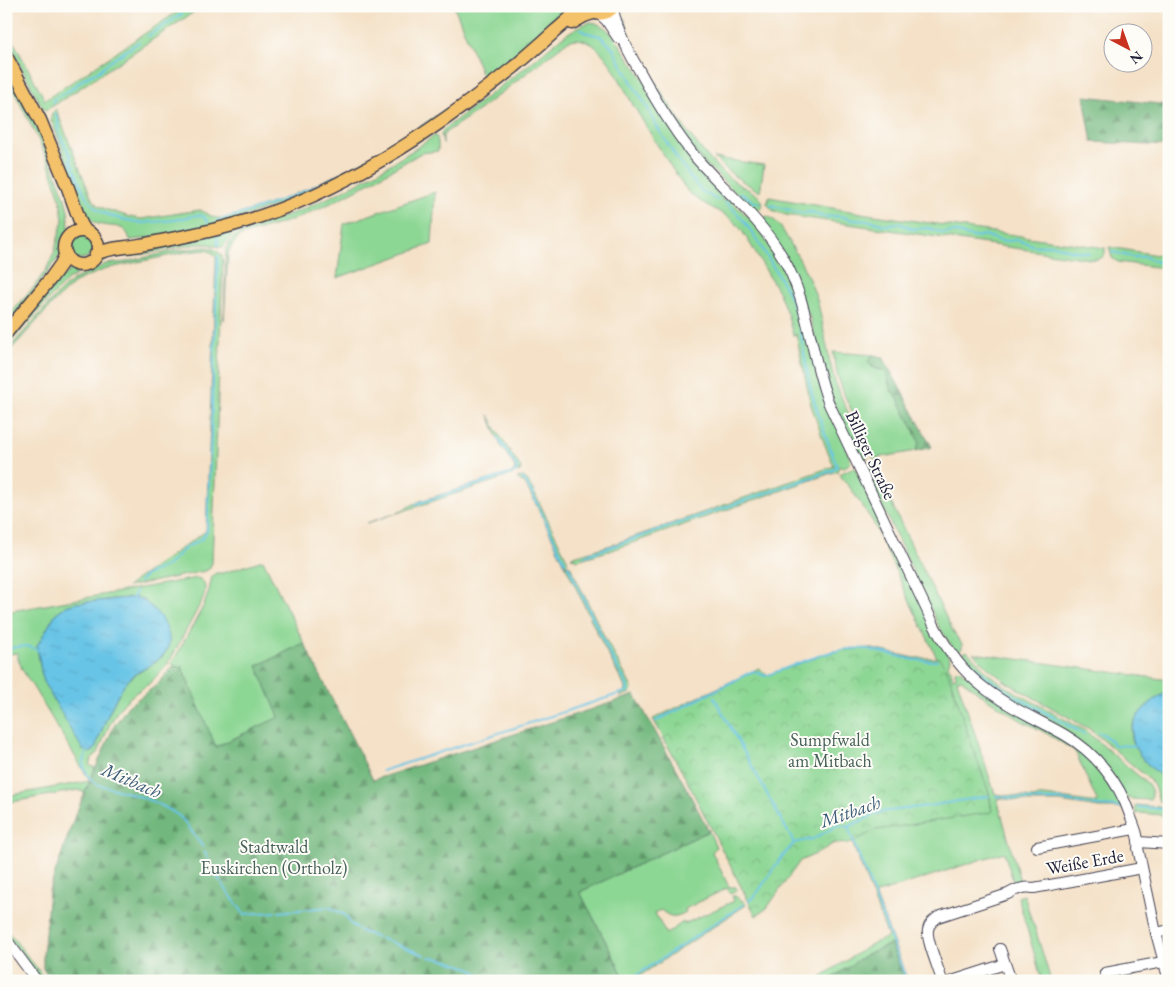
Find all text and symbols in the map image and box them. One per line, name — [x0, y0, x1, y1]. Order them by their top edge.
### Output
north arrow — [1102, 22, 1152, 72]
text: N — [1126, 47, 1147, 69]
street label: Billiger Straße — [841, 407, 902, 503]
park label: Sumpfwald am Mitbach — [788, 728, 872, 772]
water label: Mitbach — [97, 756, 165, 804]
water label: Mitbach — [816, 790, 884, 834]
park label: Stadtwald Euskirchen (Ortholz) — [201, 835, 347, 879]
street label: Weiße Erde — [1044, 843, 1125, 880]

